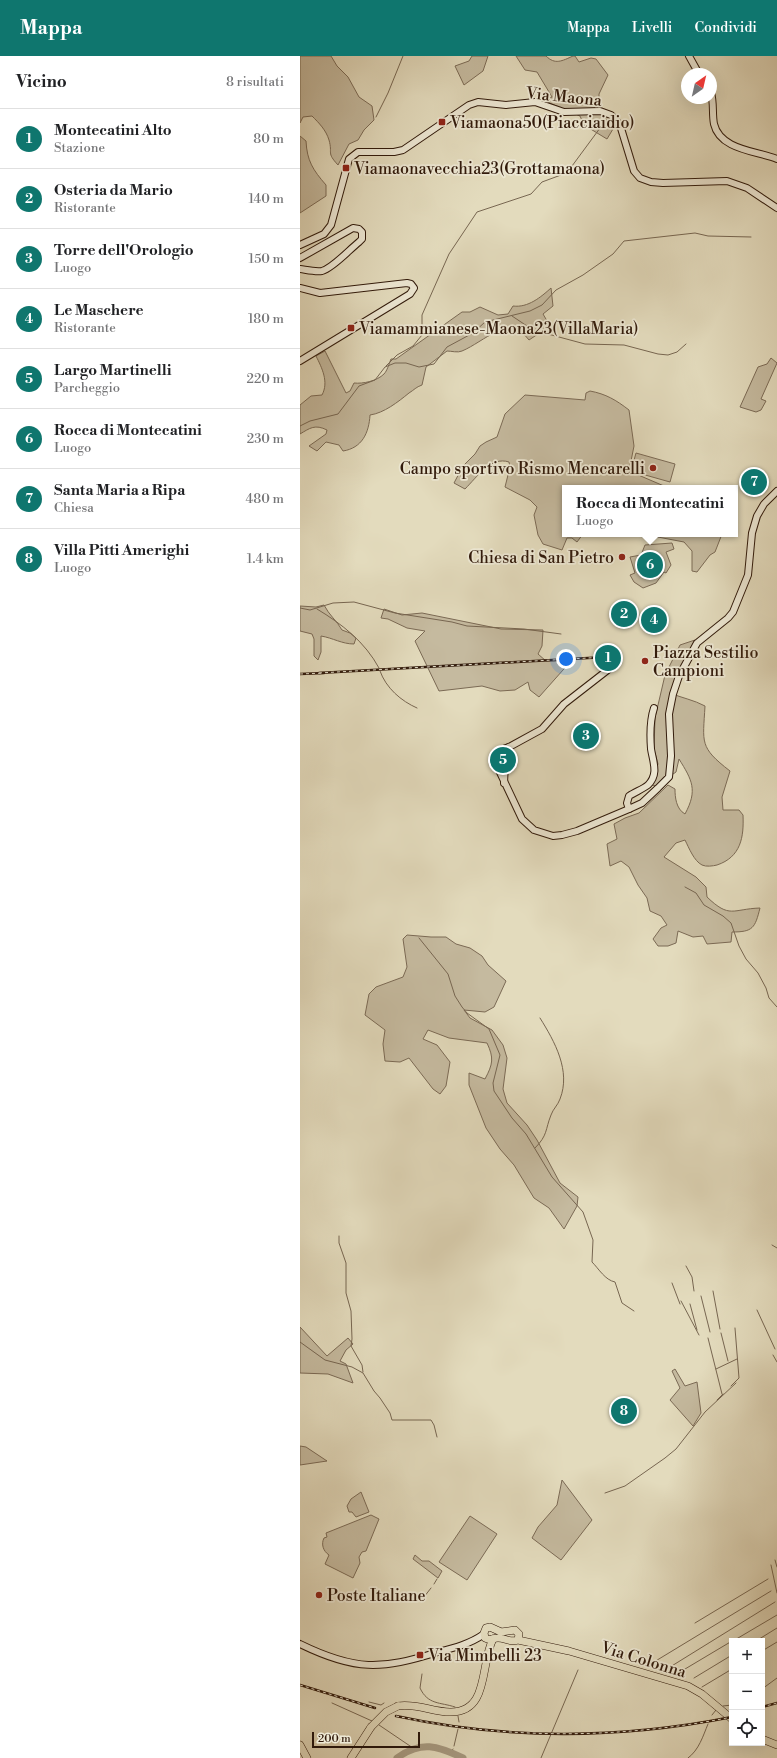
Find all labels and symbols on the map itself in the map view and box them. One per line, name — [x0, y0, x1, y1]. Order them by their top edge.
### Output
north arrow — [681, 68, 717, 104]
street label: Via Maona — [524, 83, 604, 111]
place label: Viamaona50(Piacciaidio) — [449, 113, 634, 133]
marker: Viamaona50(Piacciaidio) — [437, 117, 447, 127]
place label: Viamaonavecchia23(Grottamaona) — [353, 159, 605, 179]
marker: Viamaonavecchia23(Grottamaona) — [341, 163, 351, 173]
place label: Viamammianese-Maona23(VillaMaria) — [358, 319, 638, 339]
marker: Viamammianese-Maona23(VillaMaria) — [346, 323, 356, 333]
place label: Campo sportivo Rismo Mencarelli — [400, 459, 645, 479]
marker: Campo sportivo Rismo Mencarelli — [648, 463, 658, 473]
pin: 7 — [741, 467, 767, 497]
place label: Chiesa di San Pietro — [468, 548, 614, 568]
pin: 6 — [637, 550, 663, 580]
marker: Chiesa di San Pietro — [617, 552, 627, 562]
pin: 2 — [611, 599, 637, 629]
pin: 4 — [641, 605, 667, 635]
pin: 1 — [595, 643, 621, 673]
place label: Piazza Sestilio Campioni — [653, 643, 758, 681]
your location — [556, 649, 576, 669]
marker: Piazza Sestilio Campioni — [640, 656, 650, 666]
pin: 3 — [573, 721, 599, 751]
pin: 5 — [490, 745, 516, 775]
pin: 8 — [611, 1396, 637, 1426]
place label: Poste Italiane — [327, 1586, 426, 1606]
marker: Poste Italiane — [314, 1590, 324, 1600]
street label: Via Colonna — [598, 1637, 690, 1683]
place label: Via Mimbelli 23 — [427, 1646, 542, 1666]
marker: Via Mimbelli 23 — [415, 1650, 425, 1660]
scale bar — [312, 1730, 420, 1749]

